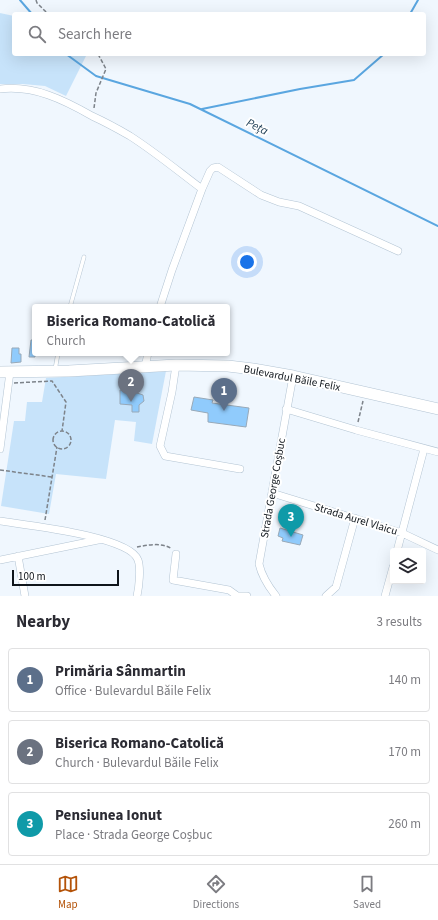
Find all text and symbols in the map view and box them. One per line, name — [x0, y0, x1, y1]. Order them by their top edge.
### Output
search box — [12, 12, 426, 56]
icon: search — [26, 23, 48, 45]
text: Search here — [58, 24, 132, 45]
water label: Peța — [243, 115, 271, 140]
your location — [237, 252, 257, 272]
popup — [32, 304, 230, 356]
text: Biserica Romano-Catolică — [47, 311, 215, 332]
text: Church — [47, 332, 85, 350]
street label: Bulevardul Băile Felix — [242, 361, 342, 395]
pin: 2 — [118, 369, 144, 402]
pin: 1 — [211, 378, 237, 411]
street label: Strada George Coșbuc — [257, 437, 289, 539]
street label: Strada Aurel Vlaicu — [313, 499, 399, 539]
pin: 3 — [278, 504, 304, 537]
map controls — [390, 548, 426, 584]
button: layers — [390, 548, 426, 584]
scale bar — [12, 568, 119, 587]
text: 100 m — [18, 569, 46, 584]
text: Nearby — [16, 610, 70, 634]
text: 3 results — [377, 613, 422, 631]
text: Primăria Sânmartin — [55, 661, 186, 682]
text: 1 — [27, 671, 33, 689]
text: 140 m — [388, 671, 421, 689]
text: Office · Bulevardul Băile Felix — [55, 682, 211, 700]
text: Biserica Romano-Catolică — [55, 733, 224, 754]
text: 2 — [27, 743, 33, 761]
text: 170 m — [388, 743, 421, 761]
text: Church · Bulevardul Băile Felix — [55, 754, 219, 772]
text: Pensiunea Ionut — [55, 805, 162, 826]
text: 3 — [27, 815, 33, 833]
text: 260 m — [388, 815, 421, 833]
text: Place · Strada George Coșbuc — [55, 826, 212, 844]
tab: Map — [57, 873, 79, 912]
tab: Directions — [193, 873, 239, 912]
tab: Saved — [353, 873, 381, 912]

